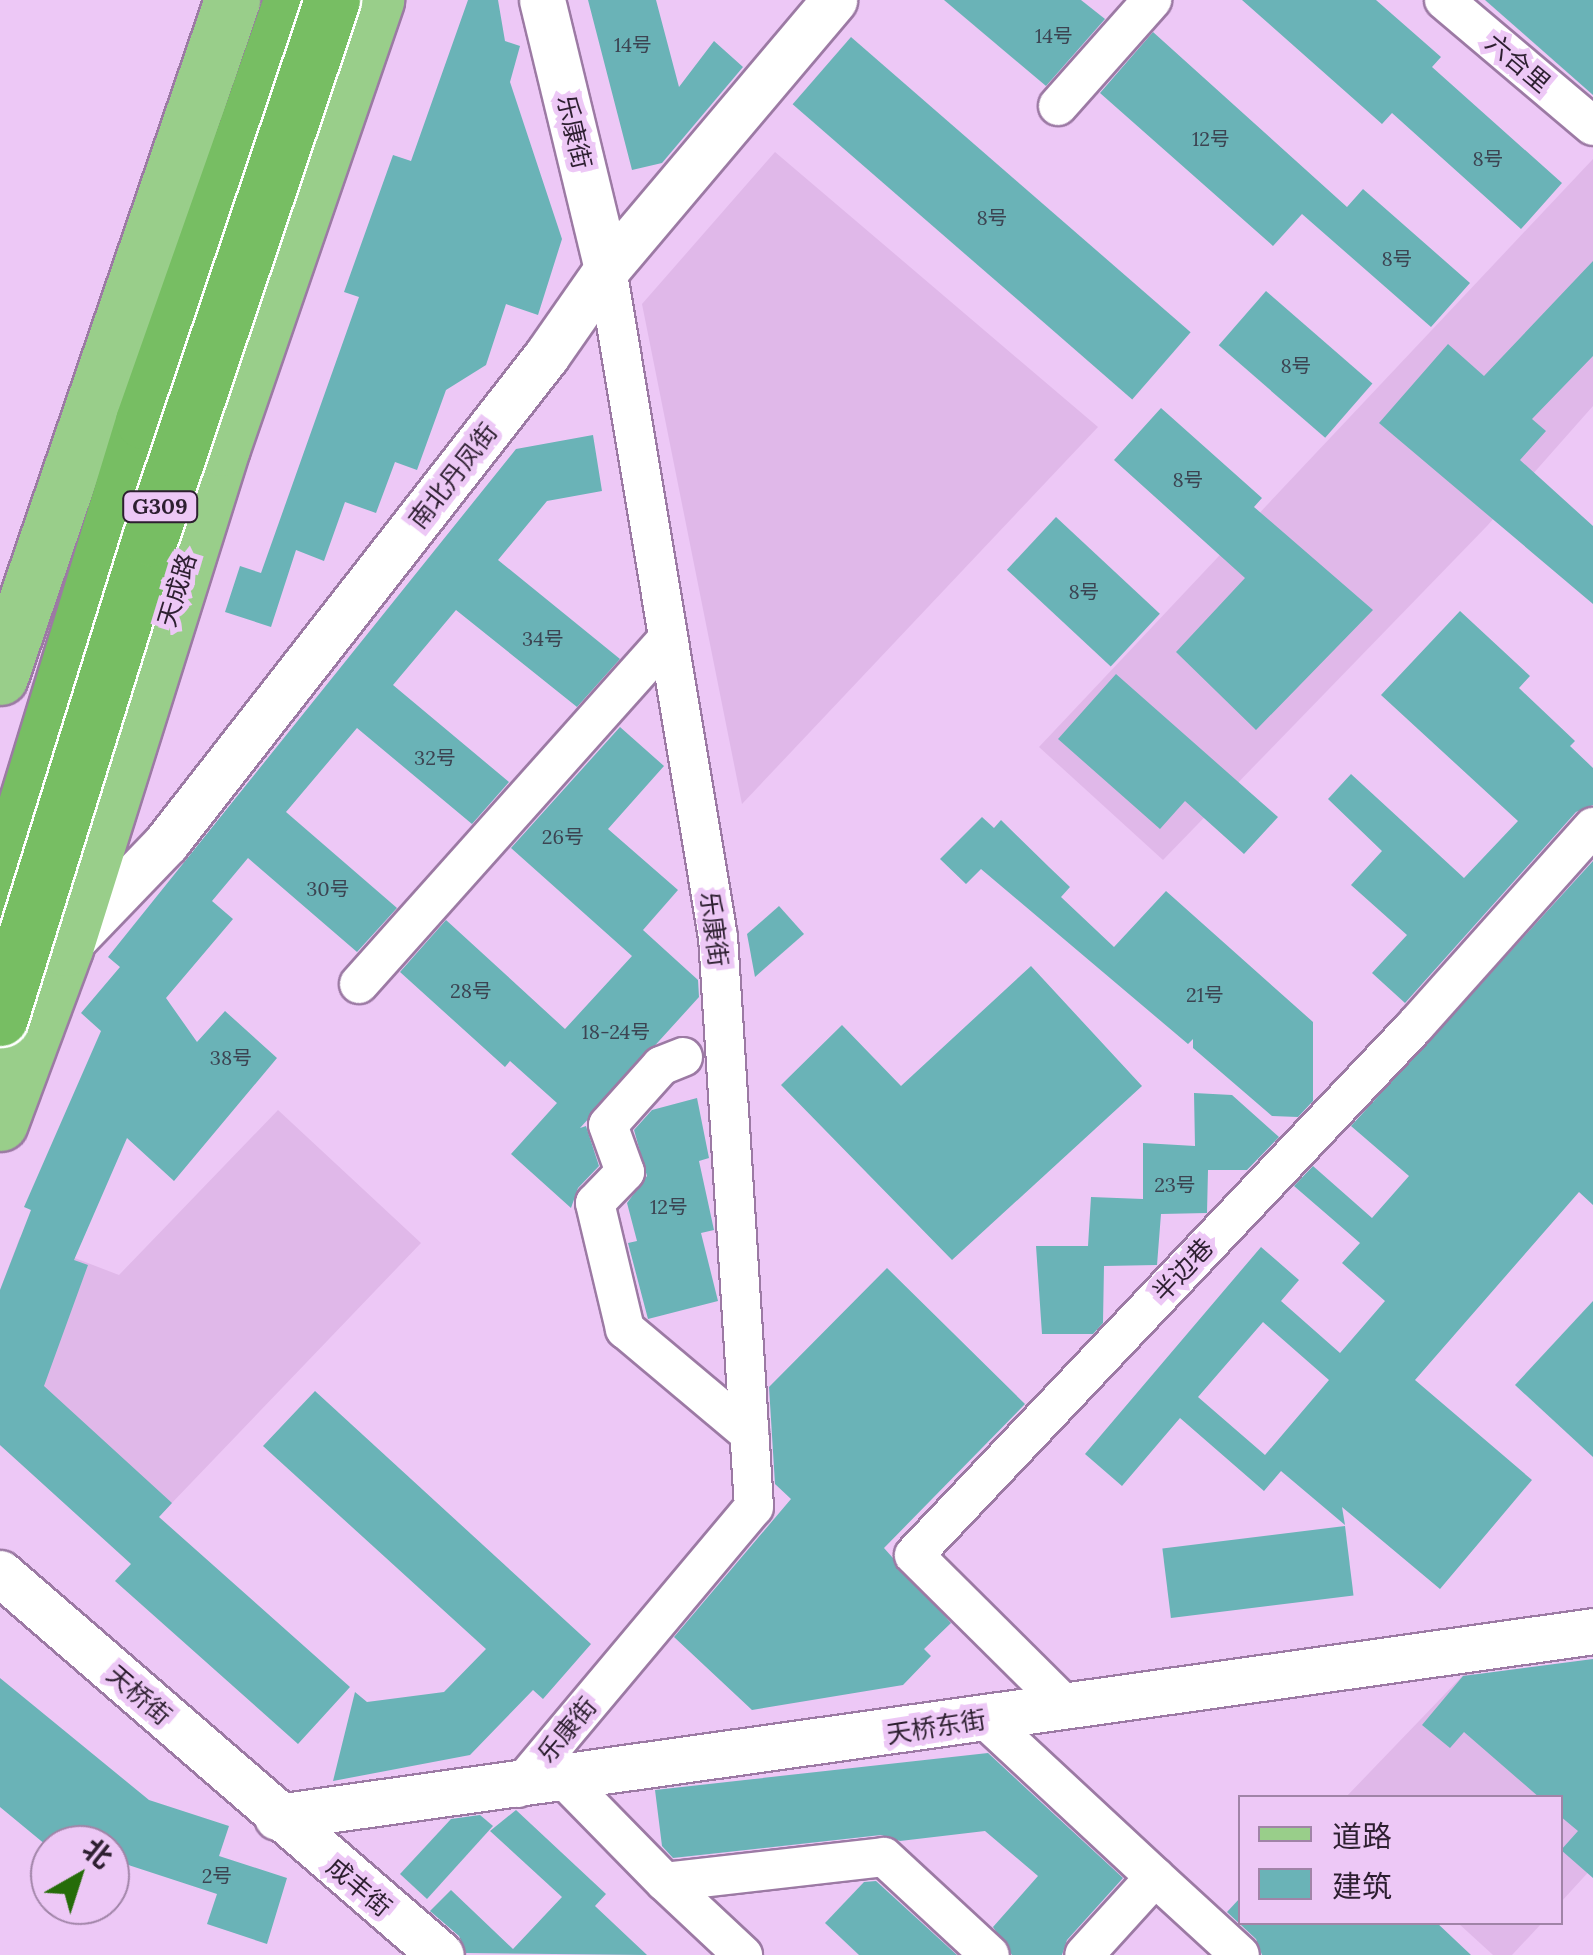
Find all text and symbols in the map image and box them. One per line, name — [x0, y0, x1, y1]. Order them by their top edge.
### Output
house number: 14号 — [1035, 23, 1073, 47]
street label: 六合里 — [1480, 27, 1556, 99]
house number: 14号 — [614, 32, 652, 56]
street label: 乐康街 — [551, 92, 597, 172]
house number: 12号 — [1192, 126, 1230, 150]
house number: 8号 — [1472, 146, 1504, 170]
house number: 8号 — [976, 205, 1008, 229]
house number: 8号 — [1381, 246, 1413, 270]
house number: 8号 — [1280, 353, 1312, 377]
street label: 南北丹凤街 — [403, 418, 503, 534]
house number: 8号 — [1172, 467, 1204, 491]
road number: G309 — [120, 490, 200, 524]
street label: 天成路 — [152, 550, 202, 630]
house number: 8号 — [1068, 579, 1100, 603]
house number: 34号 — [522, 626, 564, 650]
house number: 32号 — [414, 745, 456, 769]
house number: 26号 — [542, 824, 584, 848]
house number: 30号 — [306, 876, 350, 900]
street label: 乐康街 — [695, 890, 733, 968]
house number: 28号 — [450, 978, 492, 1002]
house number: 21号 — [1186, 982, 1224, 1006]
house number: 18-24号 — [582, 1019, 650, 1043]
house number: 38号 — [210, 1045, 252, 1069]
house number: 23号 — [1154, 1172, 1196, 1196]
house number: 12号 — [650, 1194, 688, 1218]
street label: 半边巷 — [1146, 1232, 1220, 1308]
street label: 天桥街 — [101, 1659, 177, 1731]
street label: 乐康街 — [531, 1692, 603, 1768]
street label: 天桥东街 — [884, 1704, 988, 1750]
legend — [1238, 1795, 1563, 1925]
text: 道路 — [1332, 1817, 1392, 1855]
north arrow — [30, 1825, 130, 1925]
text: 北 — [75, 1830, 120, 1876]
street label: 成丰街 — [321, 1851, 397, 1923]
house number: 2号 — [202, 1863, 232, 1887]
text: 建筑 — [1332, 1867, 1392, 1905]

